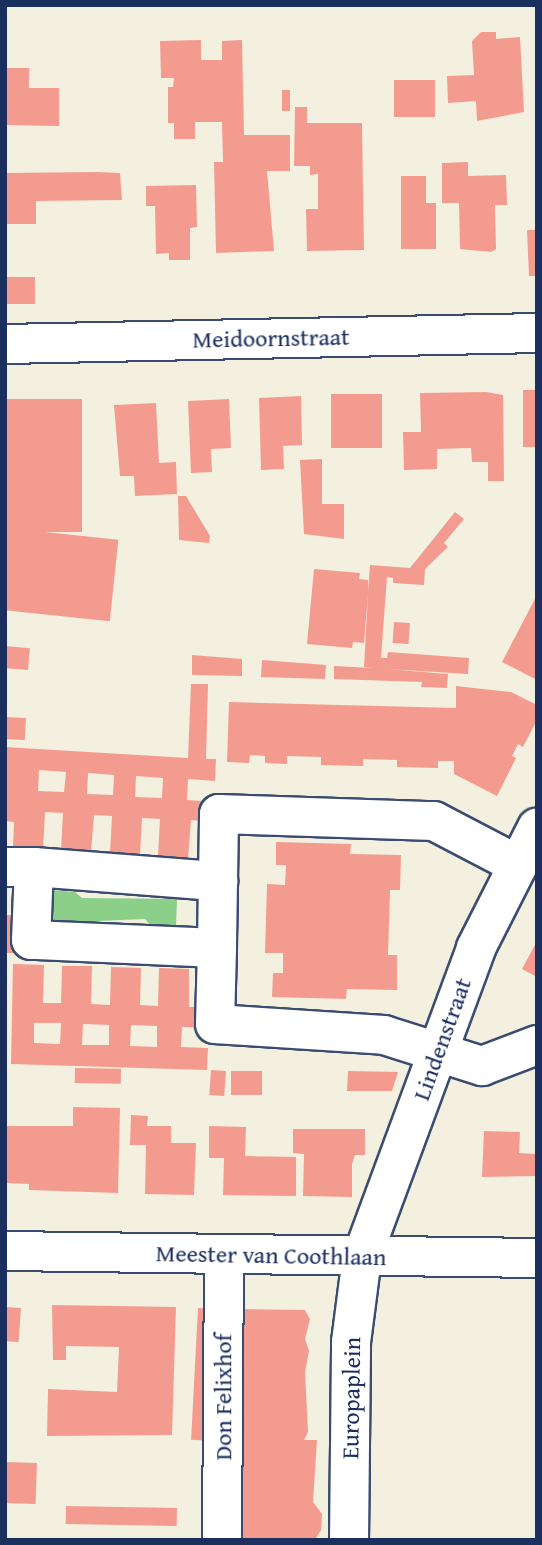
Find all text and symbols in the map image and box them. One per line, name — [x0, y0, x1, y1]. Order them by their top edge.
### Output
street label: Meidoornstraat — [192, 322, 350, 354]
street label: Lindenstraat — [407, 974, 477, 1104]
street label: Meester van Coothlaan — [155, 1239, 387, 1271]
street label: Don Felixhof — [209, 1334, 237, 1460]
street label: Europaplein — [336, 1337, 366, 1459]

